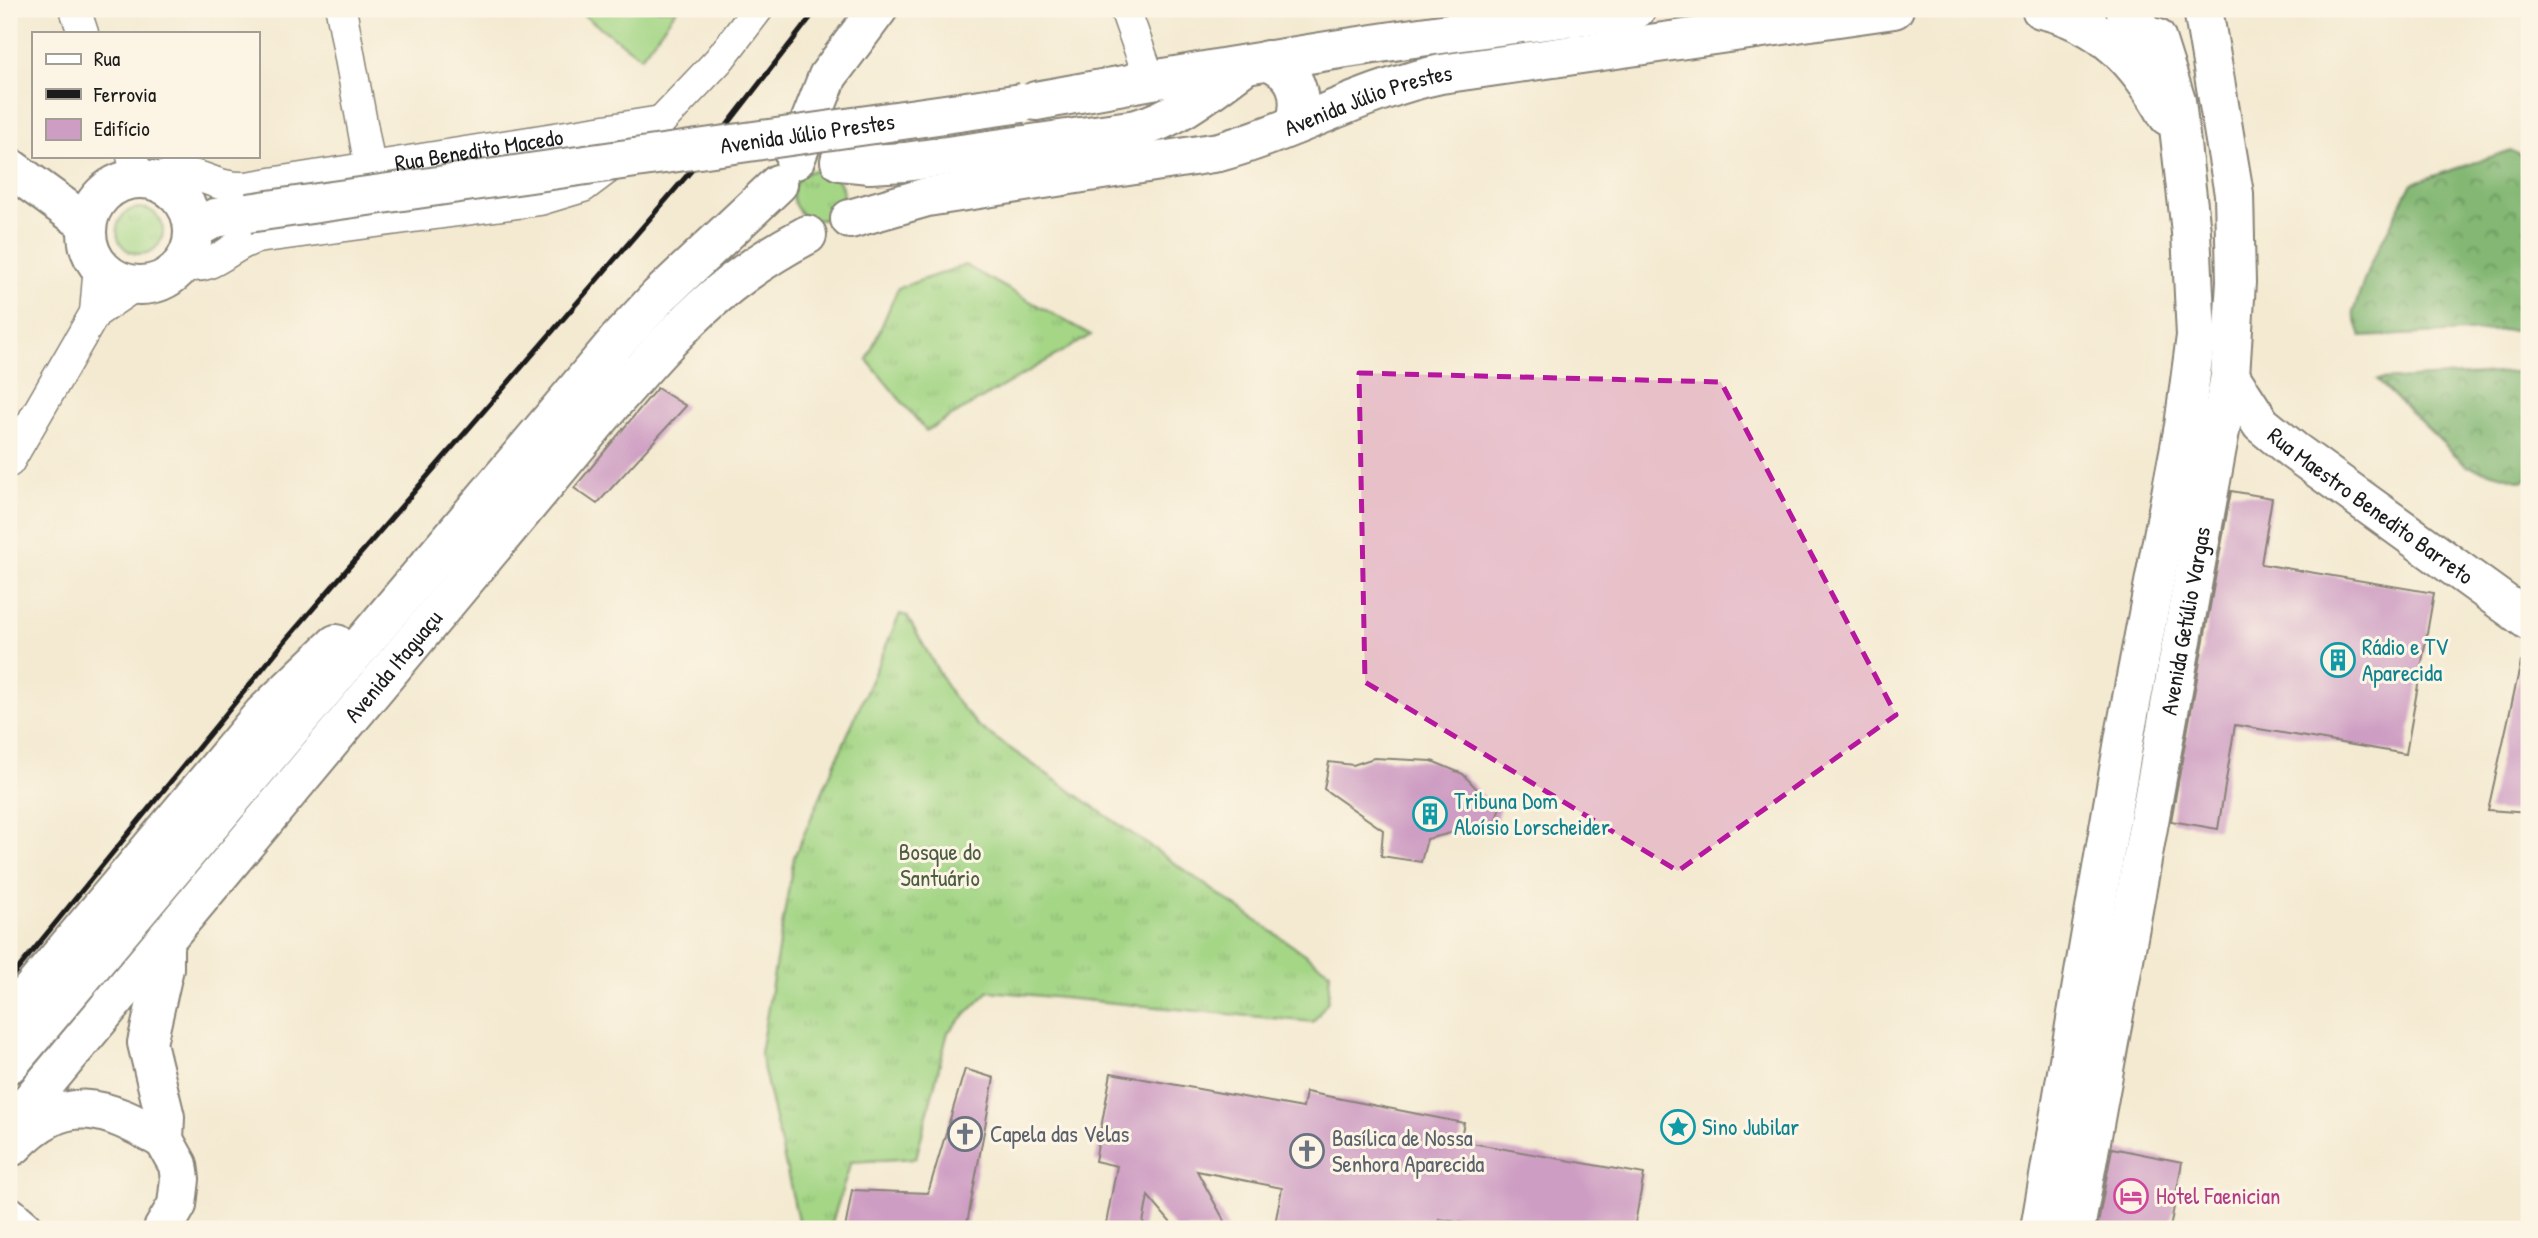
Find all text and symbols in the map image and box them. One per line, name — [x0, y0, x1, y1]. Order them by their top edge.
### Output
legend — [32, 32, 259, 158]
text: Rua — [94, 44, 120, 73]
street label: Avenida Júlio Prestes — [1280, 57, 1454, 143]
text: Ferrovia — [93, 80, 156, 109]
street label: Avenida Júlio Prestes — [718, 105, 897, 161]
text: Edifício — [94, 114, 150, 143]
street label: Rua Benedito Macedo — [392, 121, 565, 178]
street label: Rua Maestro Benedito Barreto — [2261, 420, 2480, 591]
street label: Avenida Getúlio Vargas — [2153, 524, 2217, 717]
street label: Avenida Itaguaçu — [337, 603, 449, 729]
place label: Rádio e TV Aparecida — [2362, 631, 2448, 688]
building icon: Rádio e TV Aparecida — [2319, 641, 2357, 679]
place label: Tribuna Dom Aloísio Lorscheider — [1454, 785, 1610, 842]
building icon: Tribuna Dom Aloísio Lorscheider — [1411, 795, 1449, 833]
park label: Bosque do Santuário — [899, 836, 981, 893]
place icon: Sino Jubilar — [1659, 1108, 1697, 1146]
place label: Sino Jubilar — [1702, 1111, 1799, 1142]
church icon: Capela das Velas — [946, 1115, 984, 1153]
place label: Capela das Velas — [990, 1118, 1129, 1149]
place label: Basílica de Nossa Senhora Aparecida — [1332, 1122, 1484, 1179]
church icon: Basílica de Nossa Senhora Aparecida — [1288, 1132, 1326, 1170]
hotel icon: Hotel Faenician — [2112, 1177, 2150, 1215]
place label: Hotel Faenician — [2156, 1180, 2280, 1211]

